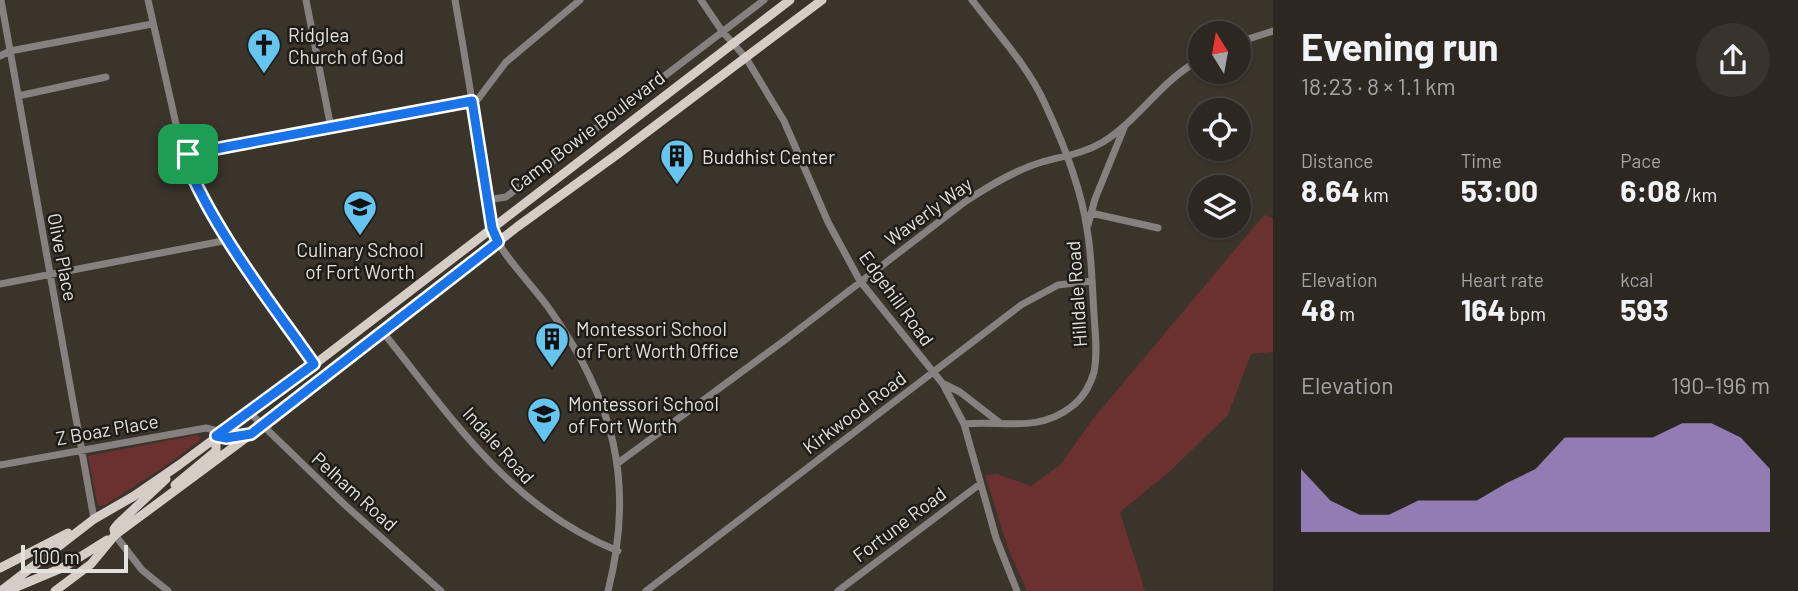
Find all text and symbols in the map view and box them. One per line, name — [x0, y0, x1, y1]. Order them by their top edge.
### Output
north arrow — [1188, 21, 1251, 84]
map controls — [1188, 21, 1251, 238]
place label: Ridglea Church of God — [288, 23, 404, 68]
text: Evening run — [1301, 23, 1499, 69]
button: share — [1696, 23, 1770, 97]
church icon: Ridglea Church of God — [245, 26, 283, 75]
street label: Camp Bowie Boulevard — [505, 65, 669, 197]
text: 18:23 · 8 × 1.1 km — [1301, 72, 1455, 100]
button: locate — [1188, 98, 1251, 161]
pin — [158, 124, 218, 184]
icon: arrive — [169, 135, 207, 173]
building icon: Buddhist Center — [658, 137, 696, 186]
place label: Buddhist Center — [702, 145, 835, 168]
text: Distance — [1301, 149, 1373, 172]
text: Time — [1461, 149, 1502, 172]
text: Pace — [1620, 149, 1661, 172]
street label: Waverly Way — [880, 172, 976, 250]
text: 8.64 — [1301, 172, 1360, 208]
text: 53:00 — [1461, 172, 1538, 208]
text: 6:08 — [1620, 172, 1681, 208]
button: layers — [1188, 175, 1251, 238]
text: km — [1360, 183, 1389, 206]
text: /km — [1681, 183, 1717, 206]
school or university icon: Culinary School of Fort Worth — [341, 188, 379, 237]
street label: Olive Place — [43, 211, 83, 303]
place label: Culinary School of Fort Worth — [296, 238, 424, 283]
street label: Hilldale Road — [1061, 240, 1091, 348]
street label: Edgehill Road — [855, 246, 939, 350]
text: Elevation — [1301, 268, 1378, 291]
text: Heart rate — [1461, 268, 1544, 291]
text: kcal — [1620, 268, 1653, 291]
text: 48 — [1301, 291, 1335, 327]
text: 164 — [1461, 291, 1506, 327]
text: 593 — [1620, 291, 1669, 327]
text: m — [1335, 302, 1355, 325]
text: bpm — [1506, 302, 1546, 325]
place label: Montessori School of Fort Worth Office — [576, 317, 739, 362]
building icon: Montessori School of Fort Worth Office — [533, 320, 571, 369]
street label: Kirkwood Road — [798, 366, 910, 458]
text: Elevation — [1301, 371, 1394, 399]
text: 190–196 m — [1671, 371, 1770, 399]
place label: Montessori School of Fort Worth — [568, 392, 719, 437]
school or university icon: Montessori School of Fort Worth — [525, 395, 563, 444]
street label: Indale Road — [459, 402, 539, 488]
street label: Z Boaz Place — [54, 409, 160, 449]
street label: Pelham Road — [308, 447, 402, 535]
street label: Fortune Road — [848, 481, 950, 567]
scale bar — [21, 542, 128, 574]
text: 100 m — [32, 545, 80, 568]

